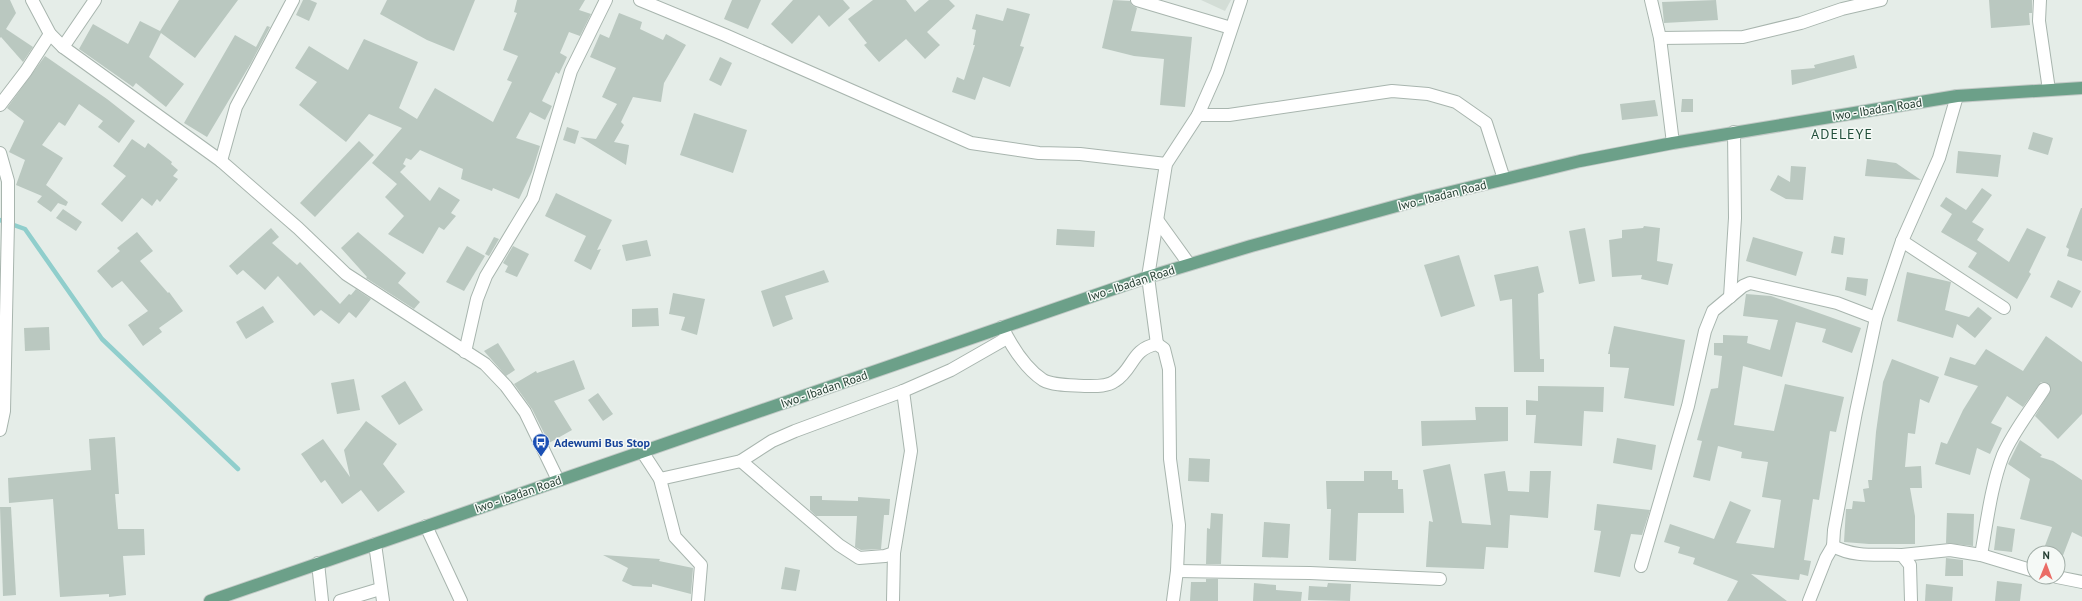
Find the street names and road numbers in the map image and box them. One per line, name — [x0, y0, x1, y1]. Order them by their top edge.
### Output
street label: Iwo - Ibadan Road — [1831, 94, 1923, 124]
street label: Iwo - Ibadan Road — [1396, 177, 1488, 213]
street label: Iwo - Ibadan Road — [1085, 262, 1177, 304]
street label: Iwo - Ibadan Road — [779, 367, 869, 411]
street label: Iwo - Ibadan Road — [473, 472, 563, 516]

